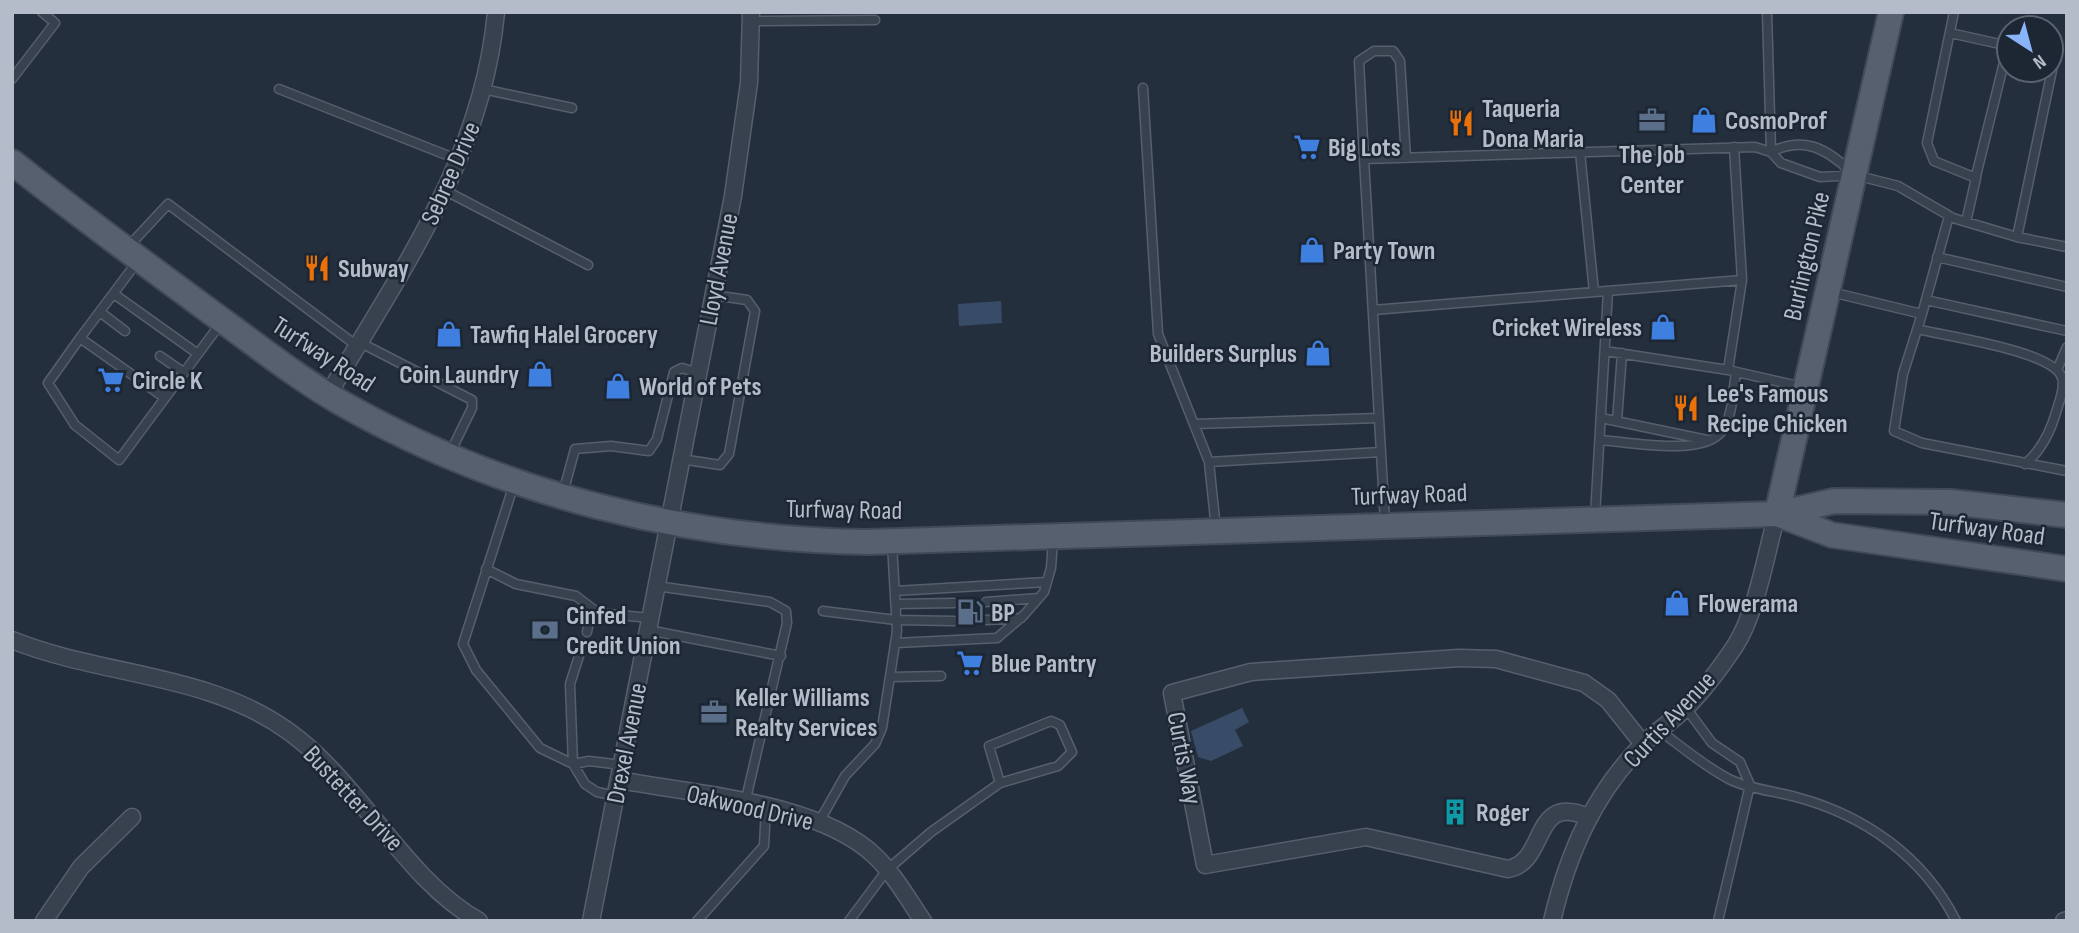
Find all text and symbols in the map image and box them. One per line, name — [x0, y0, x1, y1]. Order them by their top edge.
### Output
north arrow — [1995, 14, 2065, 84]
text: N — [2028, 49, 2050, 74]
place label: Taqueria Dona Maria — [1482, 94, 1584, 155]
office icon: The Job Center — [1637, 105, 1667, 135]
shop icon: CosmoProf — [1689, 105, 1719, 135]
place label: CosmoProf — [1725, 106, 1828, 137]
restaurant icon: Taqueria Dona Maria — [1446, 108, 1476, 138]
street label: Sebree Drive — [415, 117, 488, 230]
supermarket icon: Big Lots — [1292, 132, 1322, 162]
place label: Big Lots — [1328, 133, 1401, 164]
place label: The Job Center — [1619, 140, 1685, 201]
street label: Burlington Pike — [1778, 189, 1837, 324]
street label: Lloyd Avenue — [693, 211, 746, 328]
shop icon: Party Town — [1297, 235, 1327, 265]
place label: Party Town — [1333, 236, 1435, 267]
restaurant icon: Subway — [302, 253, 332, 283]
place label: Subway — [338, 254, 409, 285]
street label: Turfway Road — [266, 311, 380, 400]
shop icon: Cricket Wireless — [1648, 312, 1678, 342]
place label: Cricket Wireless — [1492, 313, 1642, 344]
shop icon: Tawfiq Halel Grocery — [434, 319, 464, 349]
place label: Tawfiq Halel Grocery — [470, 320, 658, 351]
shop icon: Builders Surplus — [1303, 338, 1333, 368]
place label: Builders Surplus — [1149, 339, 1297, 370]
shop icon: Coin Laundry — [525, 359, 555, 389]
place label: Coin Laundry — [399, 360, 519, 391]
supermarket icon: Circle K — [96, 365, 126, 395]
place label: Circle K — [132, 366, 203, 397]
shop icon: World of Pets — [603, 371, 633, 401]
place label: World of Pets — [639, 372, 761, 403]
place label: Lee's Famous Recipe Chicken — [1707, 379, 1848, 440]
restaurant icon: Lee's Famous Recipe Chicken — [1671, 393, 1701, 423]
street label: Turfway Road — [1350, 478, 1468, 513]
street label: Turfway Road — [785, 494, 902, 527]
street label: Turfway Road — [1927, 506, 2047, 553]
shop icon: Flowerama — [1662, 588, 1692, 618]
place label: Flowerama — [1698, 589, 1798, 620]
fuel station icon: BP — [955, 597, 985, 627]
place label: BP — [991, 598, 1015, 629]
place label: Cinfed Credit Union — [566, 601, 681, 662]
bank icon: Cinfed Credit Union — [530, 615, 560, 645]
supermarket icon: Blue Pantry — [955, 648, 985, 678]
place label: Blue Pantry — [991, 649, 1097, 680]
street label: Curtis Avenue — [1618, 665, 1723, 775]
street label: Drexel Avenue — [601, 680, 654, 806]
place label: Keller Williams Realty Services — [735, 683, 877, 744]
office icon: Keller Williams Realty Services — [699, 697, 729, 727]
street label: Curtis Way — [1159, 709, 1208, 807]
street label: Bustetter Drive — [296, 740, 410, 858]
street label: Oakwood Drive — [683, 779, 816, 838]
building icon: Roger — [1440, 797, 1470, 827]
place label: Roger — [1476, 798, 1530, 829]

